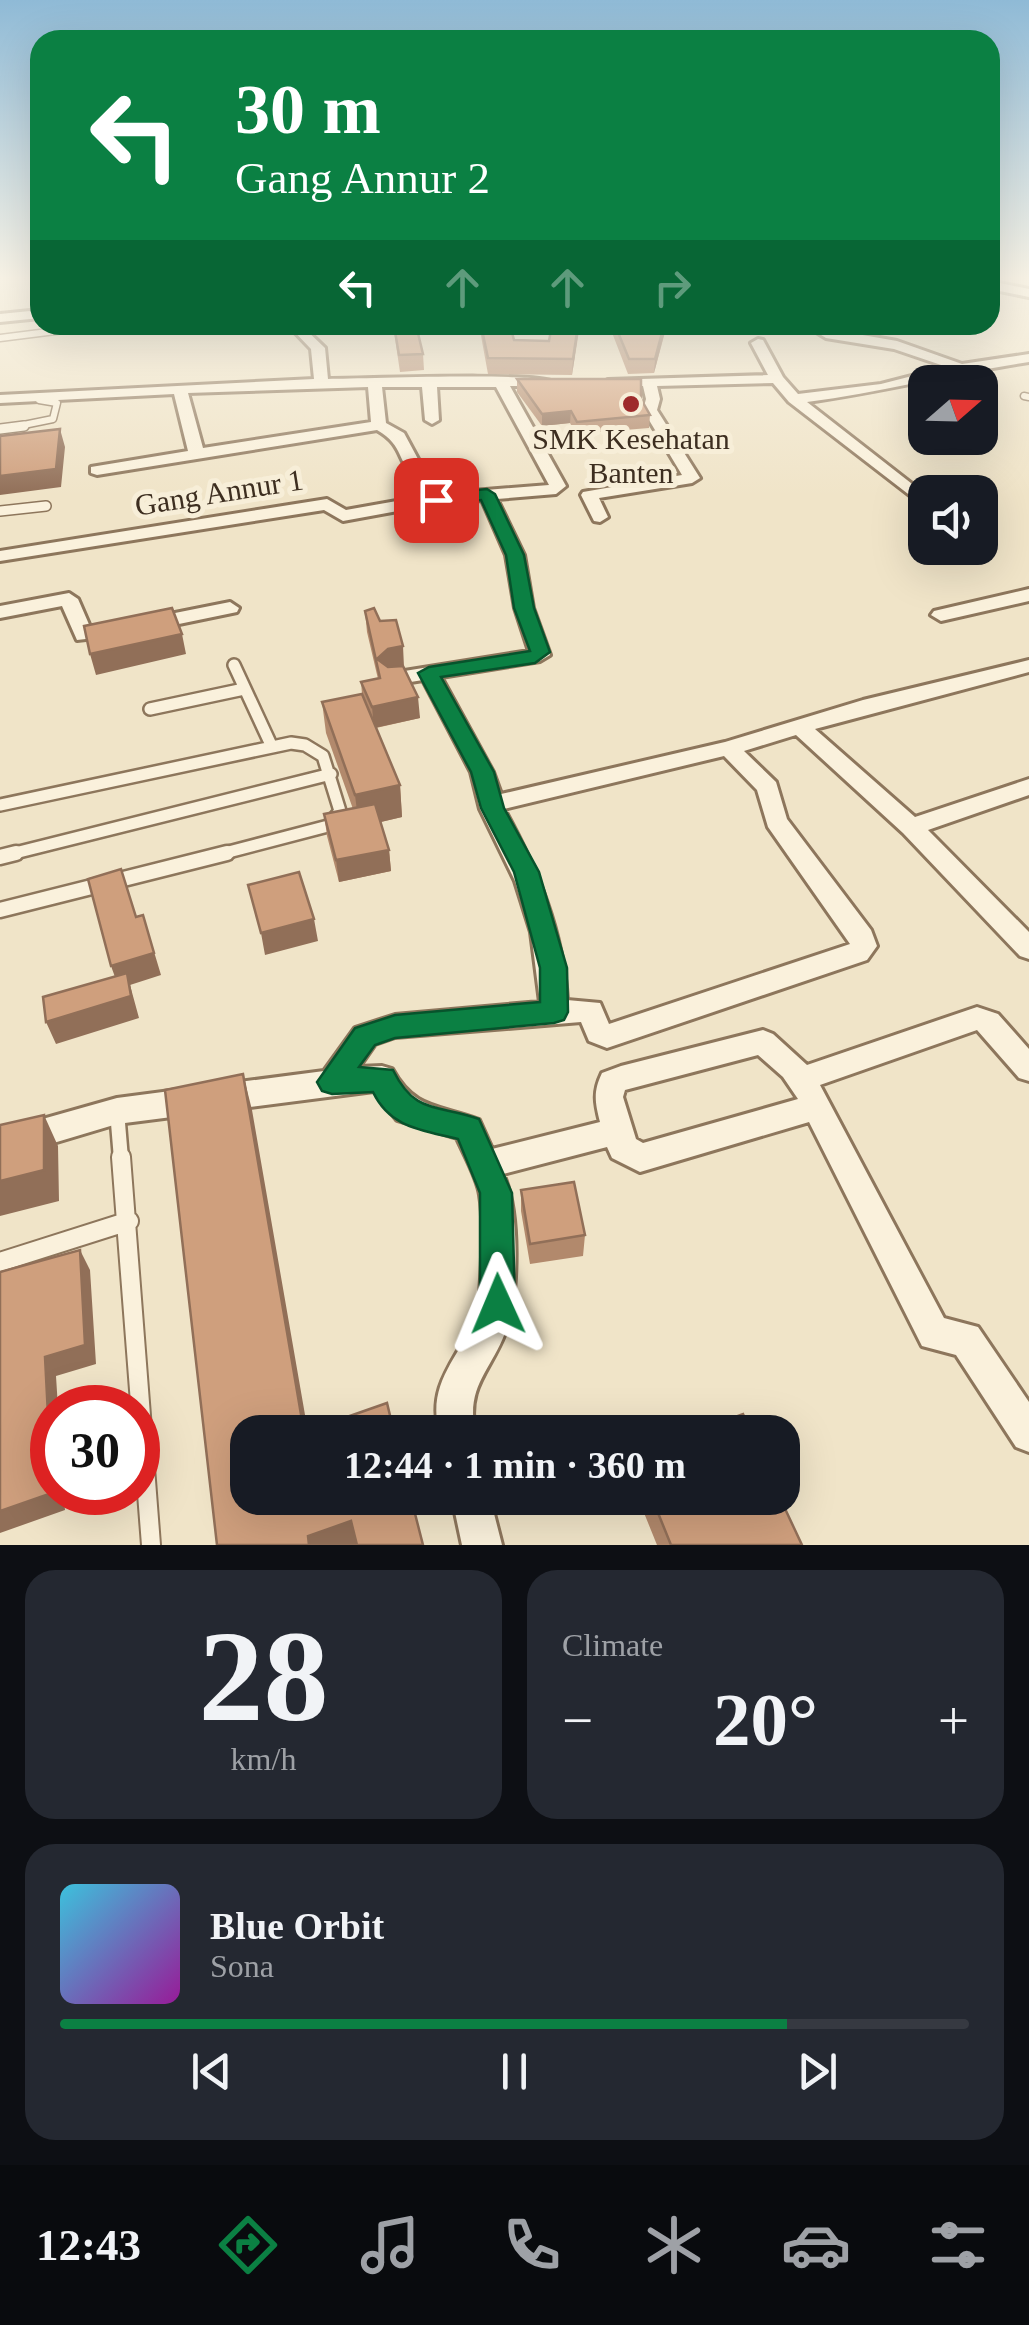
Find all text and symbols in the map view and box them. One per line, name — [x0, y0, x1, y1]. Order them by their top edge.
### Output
icon: left — [70, 70, 200, 200]
text: 30 m — [235, 71, 381, 148]
text: Gang Annur 2 — [235, 153, 490, 203]
icon: left — [330, 260, 385, 315]
icon: ahead — [435, 260, 490, 315]
icon: ahead — [540, 260, 595, 315]
icon: right — [645, 260, 700, 315]
north arrow — [908, 365, 998, 455]
map controls — [908, 365, 998, 565]
marker: SMK Kesehatan Banten — [620, 393, 642, 415]
place label: SMK Kesehatan Banten — [532, 422, 730, 489]
pin — [394, 458, 479, 543]
street label: Gang Annur 1 — [132, 462, 306, 522]
icon: arrive — [409, 473, 464, 528]
button: sound — [908, 475, 998, 565]
position arrow — [446, 1252, 550, 1356]
speed limit sign: 30 — [30, 1385, 160, 1515]
text: 12:44 · 1 min · 360 m — [344, 1444, 686, 1486]
text: 28 — [199, 1604, 329, 1748]
text: Climate — [562, 1627, 663, 1663]
text: 20° — [713, 1678, 818, 1761]
text: − — [562, 1690, 593, 1751]
text: + — [938, 1690, 969, 1751]
text: km/h — [231, 1741, 296, 1777]
text: Blue Orbit — [210, 1905, 384, 1947]
text: Sona — [210, 1948, 274, 1984]
icon: previous — [184, 2044, 239, 2099]
icon: pause — [487, 2044, 542, 2099]
icon: next — [790, 2044, 845, 2099]
icon: directions — [213, 2210, 283, 2280]
icon: music — [355, 2210, 425, 2280]
icon: phone — [497, 2210, 567, 2280]
icon: climate — [639, 2210, 709, 2280]
icon: car — [781, 2210, 851, 2280]
icon: filters — [923, 2210, 993, 2280]
text: 12:43 — [36, 2220, 141, 2270]

